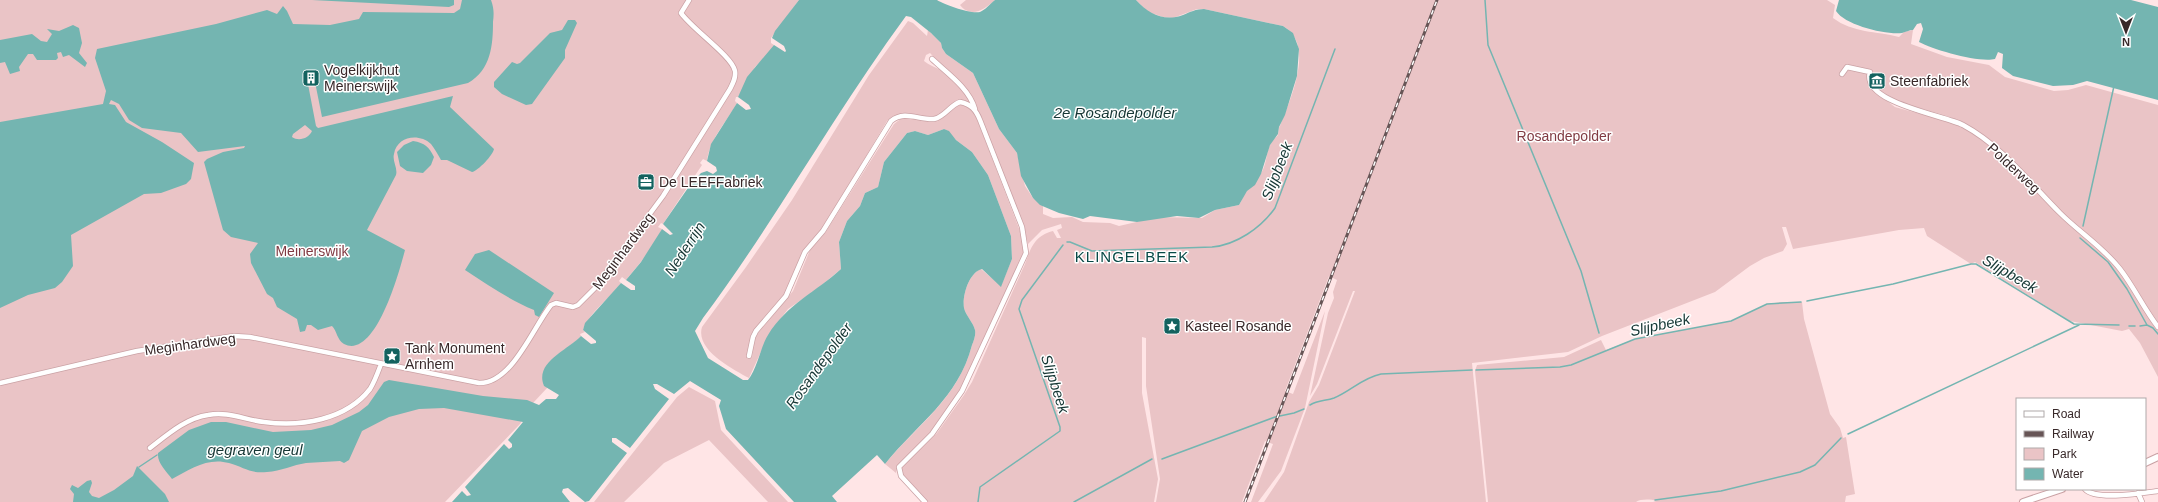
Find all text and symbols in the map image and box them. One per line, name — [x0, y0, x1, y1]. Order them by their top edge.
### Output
north arrow — [2106, 12, 2146, 52]
text: N — [2122, 36, 2130, 48]
place label: Vogelkijkhut Meinerswijk — [324, 62, 399, 94]
building icon: Vogelkijkhut Meinerswijk — [301, 68, 321, 88]
museum icon: Steenfabriek — [1867, 71, 1887, 91]
place label: Steenfabriek — [1890, 73, 1970, 89]
water label: 2e Rosandepolder — [1053, 104, 1177, 121]
park label: Rosandepolder — [1517, 128, 1612, 144]
water label: Slijpbeek — [1258, 138, 1296, 202]
street label: Polderweg — [1984, 140, 2044, 196]
office icon: De LEEFFabriek — [636, 172, 656, 192]
place label: De LEEFFabriek — [659, 174, 763, 190]
street label: Meginhardweg — [589, 210, 657, 292]
water label: Nederrijn — [661, 219, 708, 279]
park label: Meinerswijk — [275, 243, 350, 259]
district label: KLINGELBEEK — [1075, 248, 1189, 265]
water label: Slijpbeek — [1980, 251, 2042, 297]
water label: Slijpbeek — [1628, 310, 1693, 339]
place icon: Kasteel Rosande — [1162, 316, 1182, 336]
place label: Kasteel Rosande — [1185, 318, 1292, 334]
water label: Rosandepolder — [782, 319, 856, 412]
street label: Meginhardweg — [143, 330, 237, 358]
place label: Tank Monument Arnhem — [405, 340, 505, 372]
place icon: Tank Monument Arnhem — [382, 346, 402, 366]
water label: Slijpbeek — [1038, 352, 1073, 417]
legend — [2016, 398, 2146, 490]
text: Road — [2052, 407, 2081, 421]
text: Railway — [2052, 427, 2094, 441]
water label: gegraven geul — [207, 441, 303, 458]
text: Park — [2052, 447, 2078, 461]
text: Water — [2052, 467, 2084, 481]

